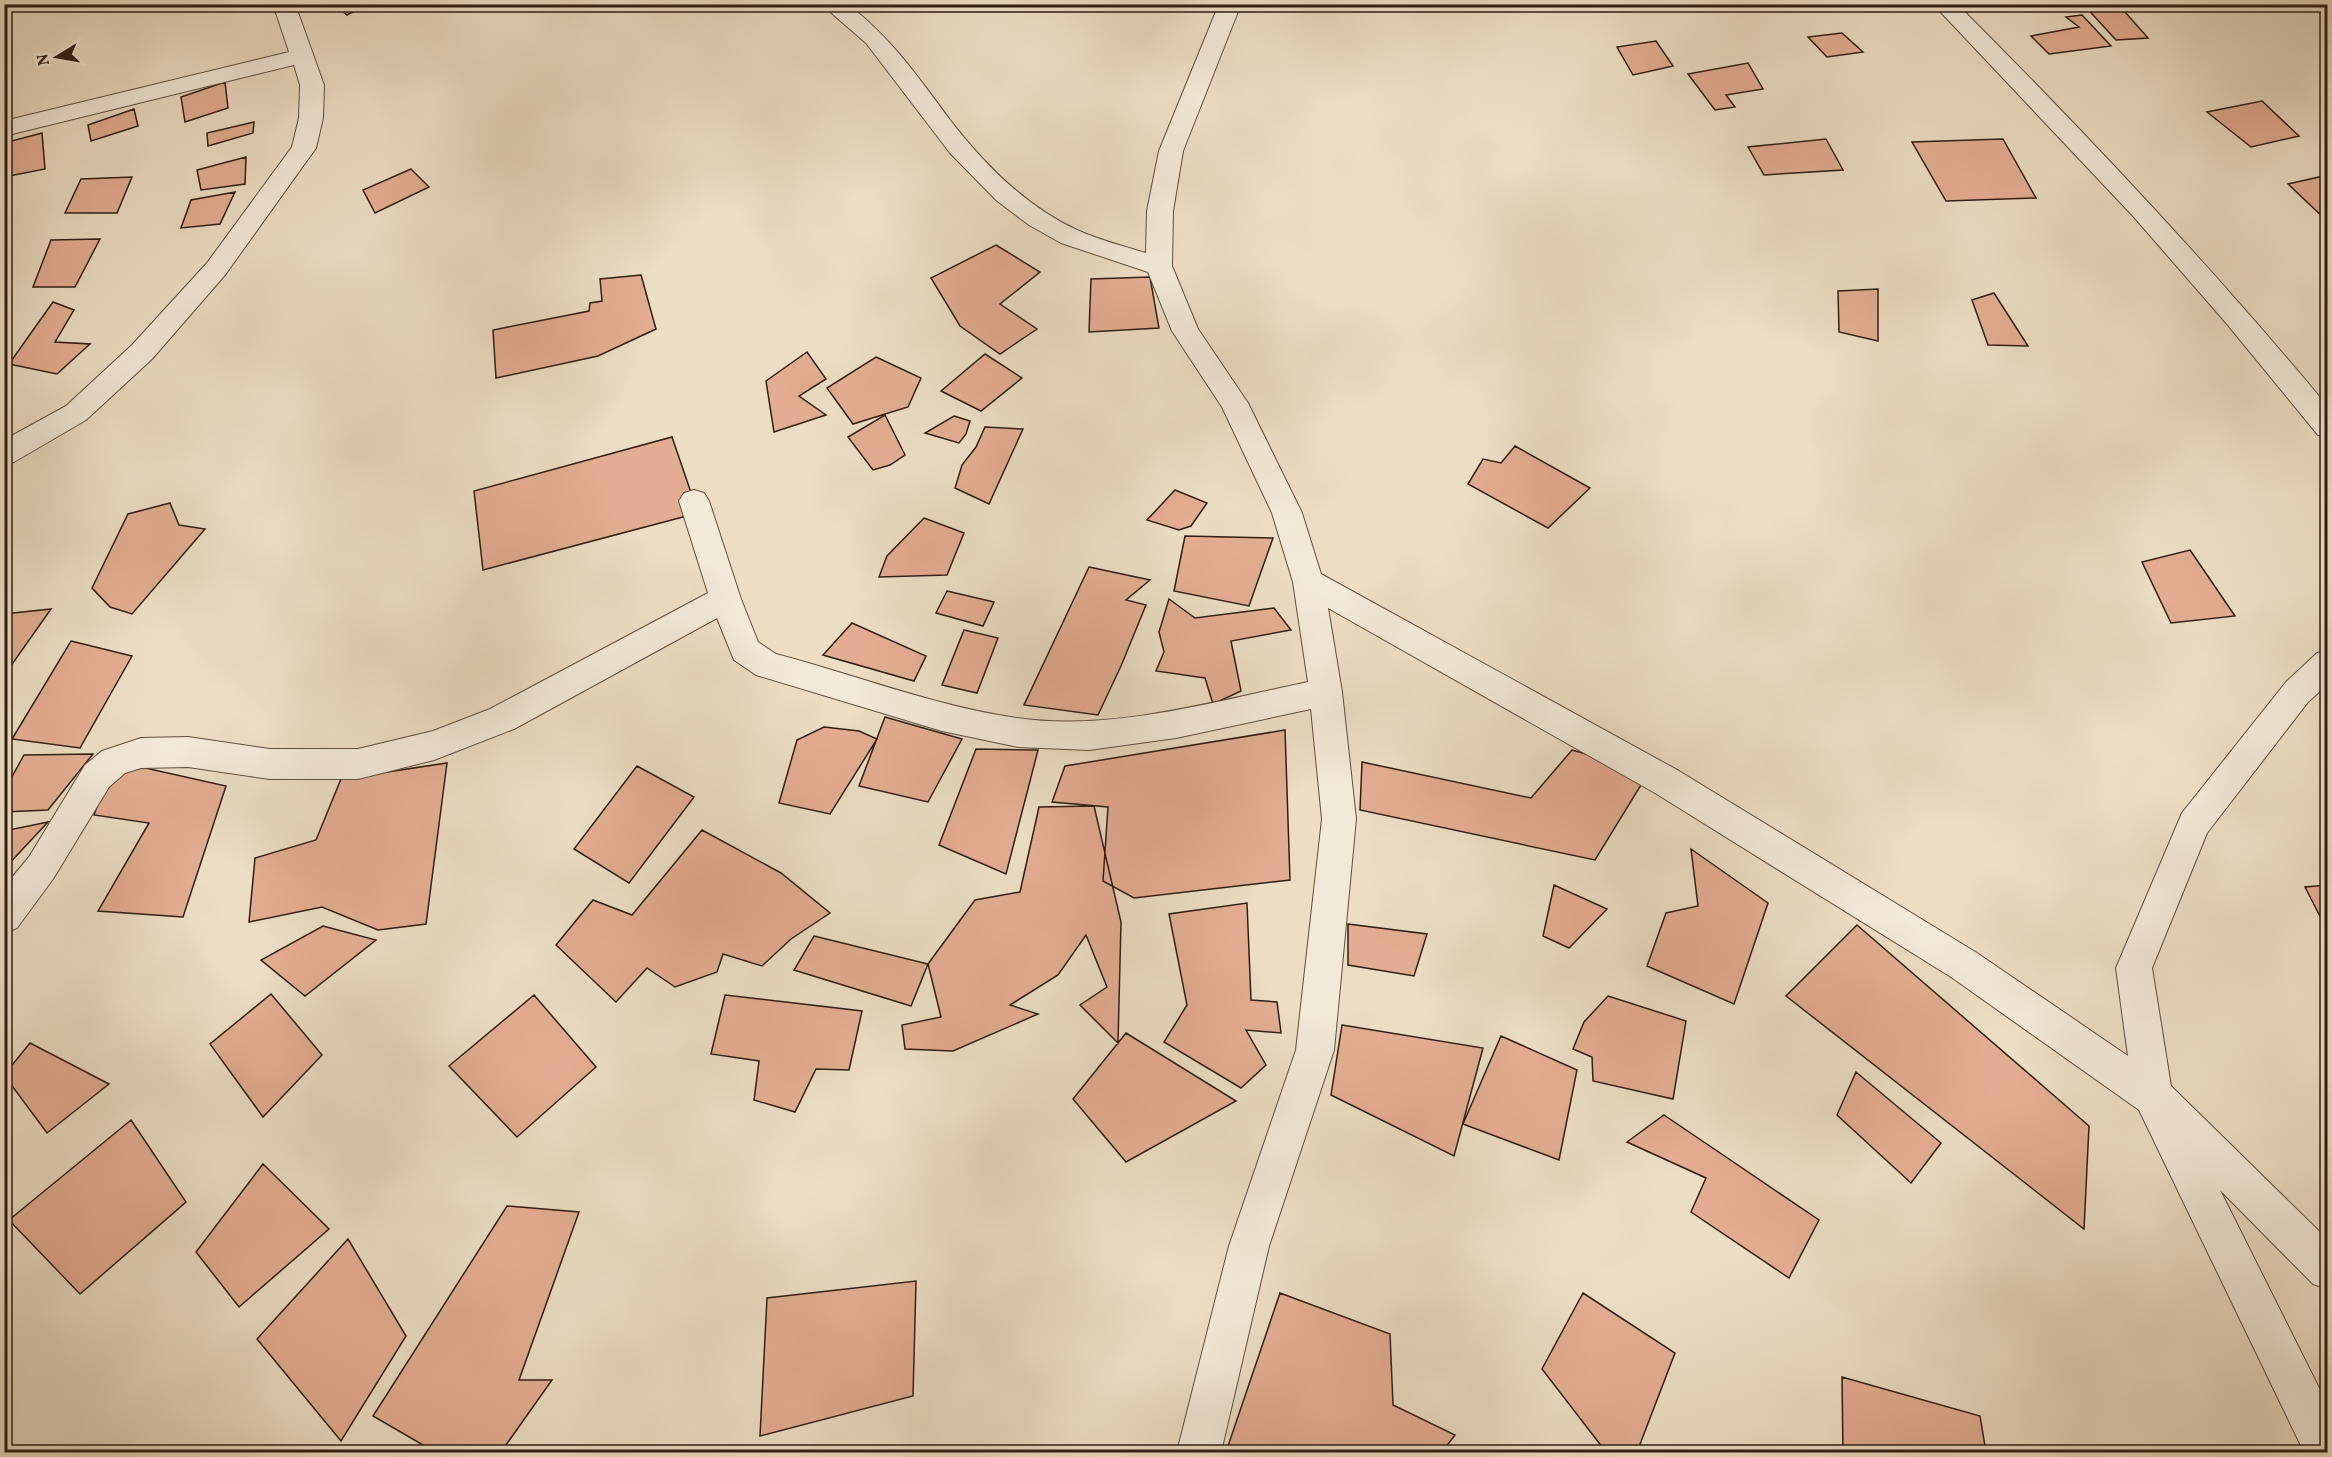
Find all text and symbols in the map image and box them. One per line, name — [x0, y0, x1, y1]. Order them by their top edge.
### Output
north arrow — [27, 27, 87, 87]
text: N — [32, 51, 56, 67]

